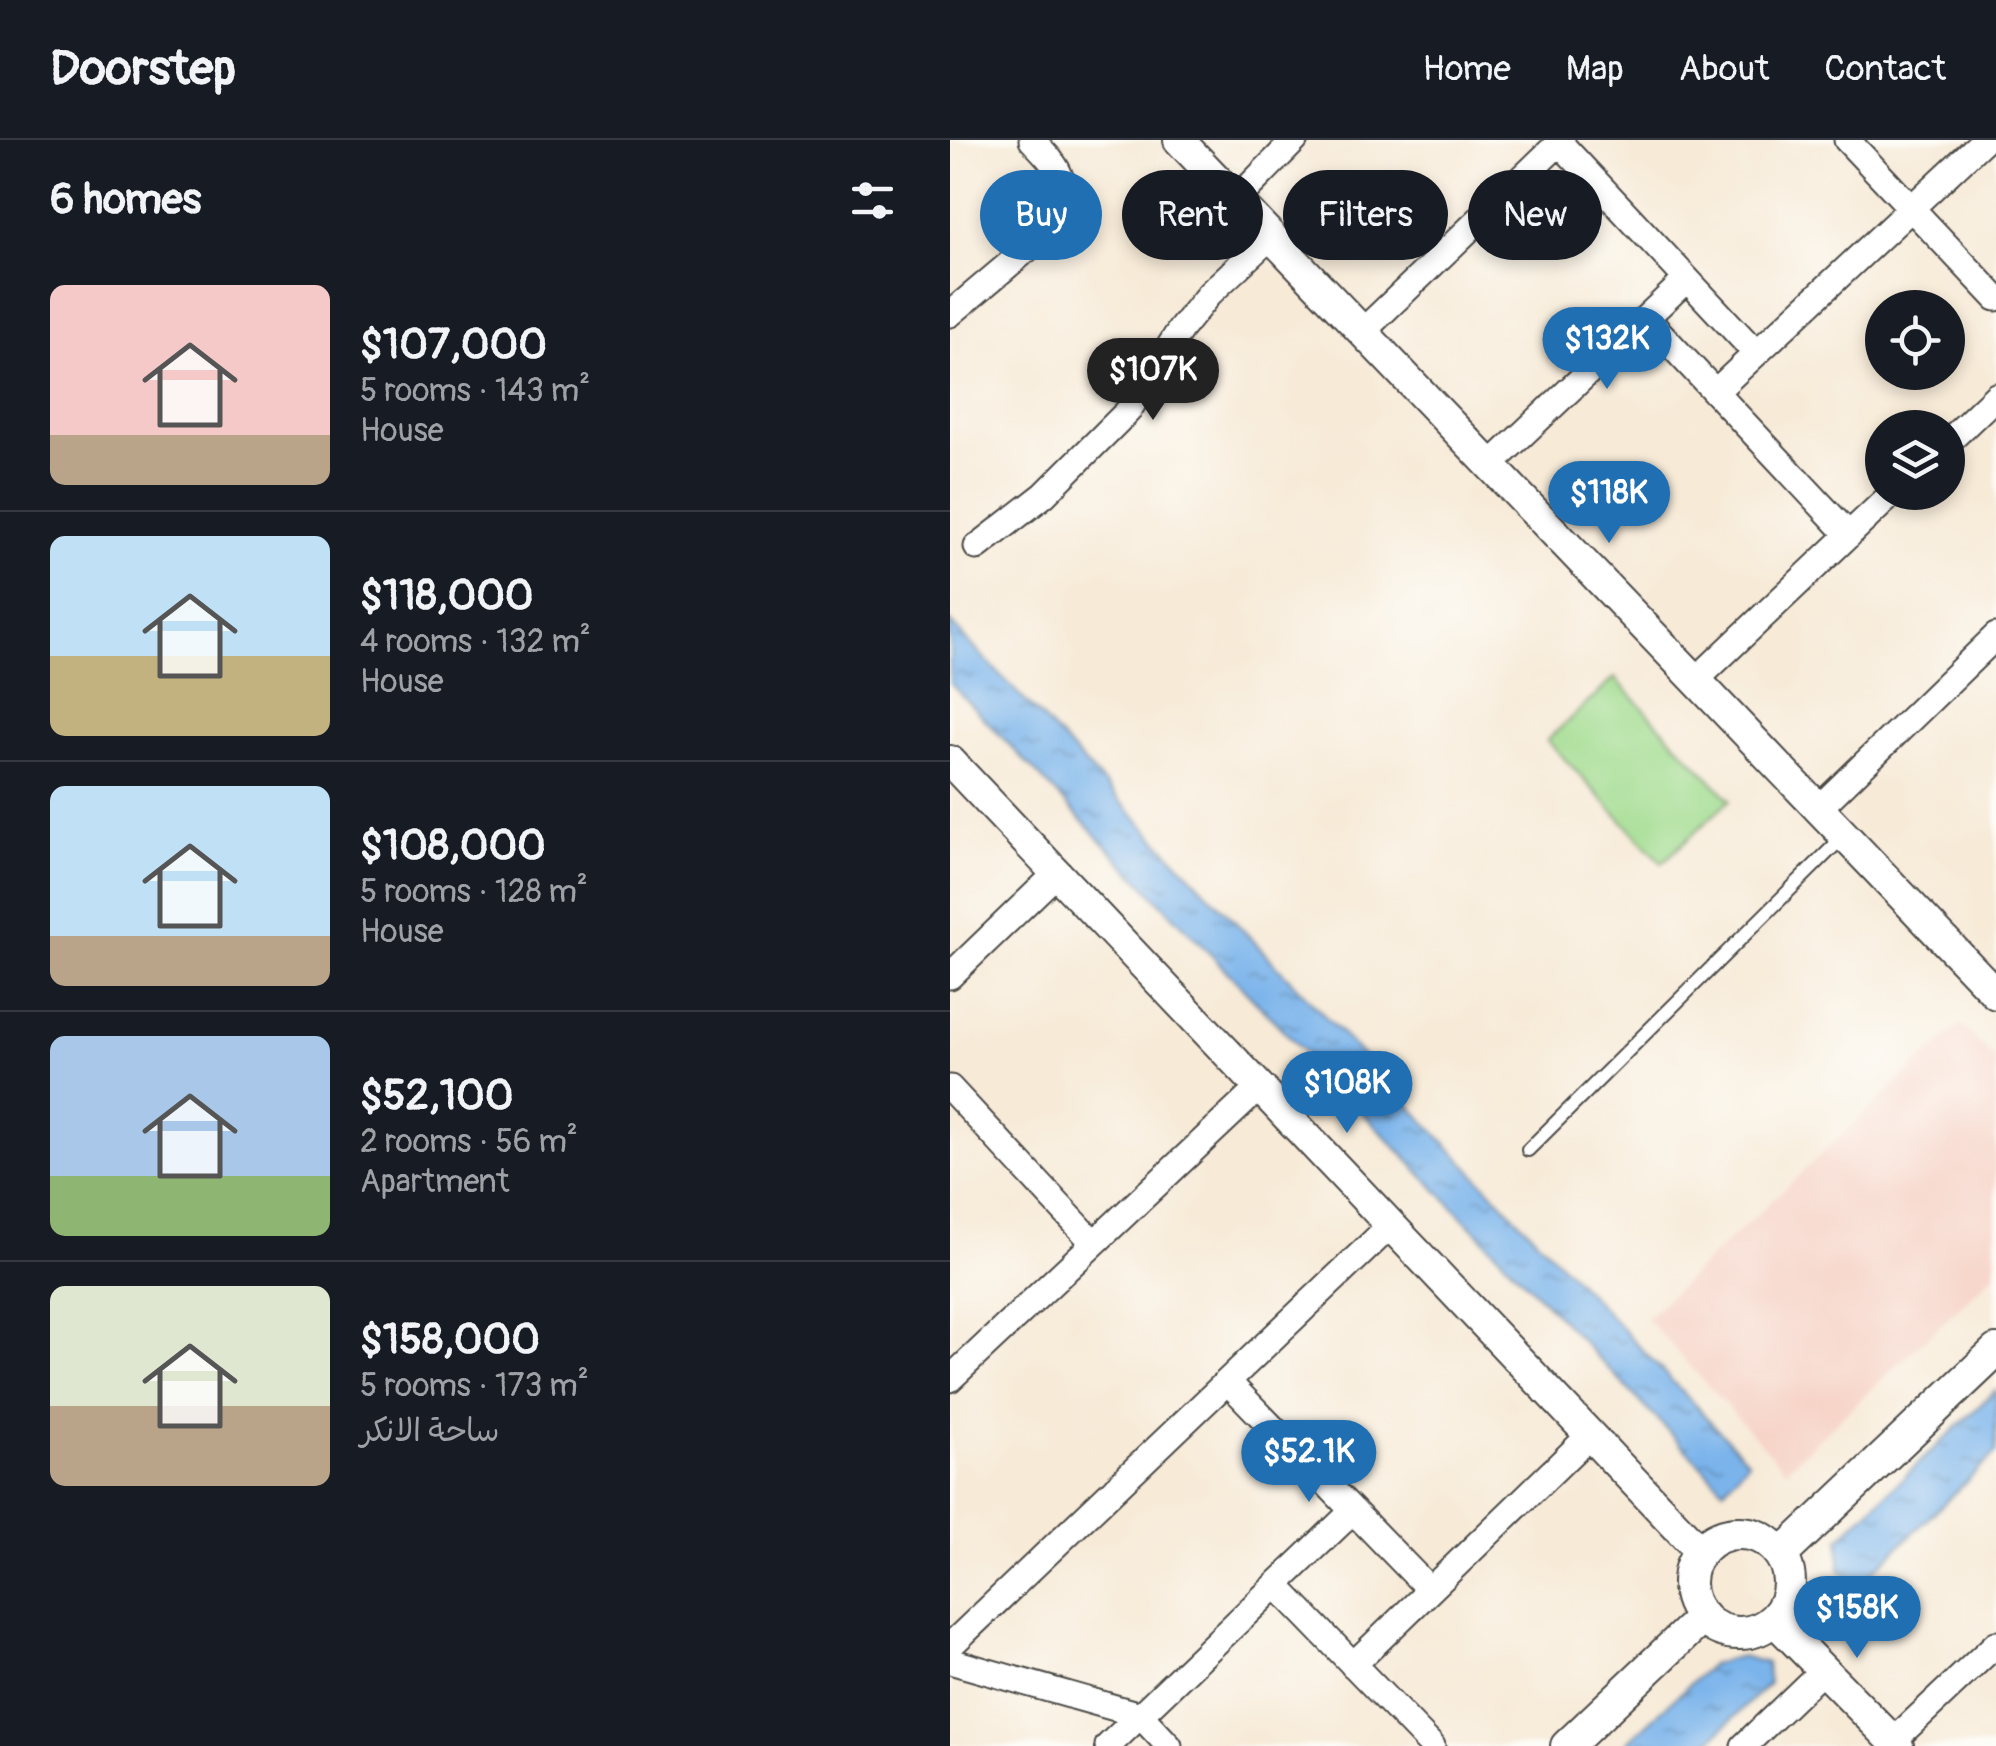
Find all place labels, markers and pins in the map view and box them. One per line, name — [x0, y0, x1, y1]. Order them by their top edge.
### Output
pin: $132K — [1537, 307, 1677, 392]
pin: $107K — [1083, 338, 1223, 423]
pin: $118K — [1539, 461, 1679, 546]
pin: $108K — [1277, 1051, 1417, 1136]
pin: $52.1K — [1228, 1420, 1390, 1505]
pin: $158K — [1787, 1576, 1927, 1661]

